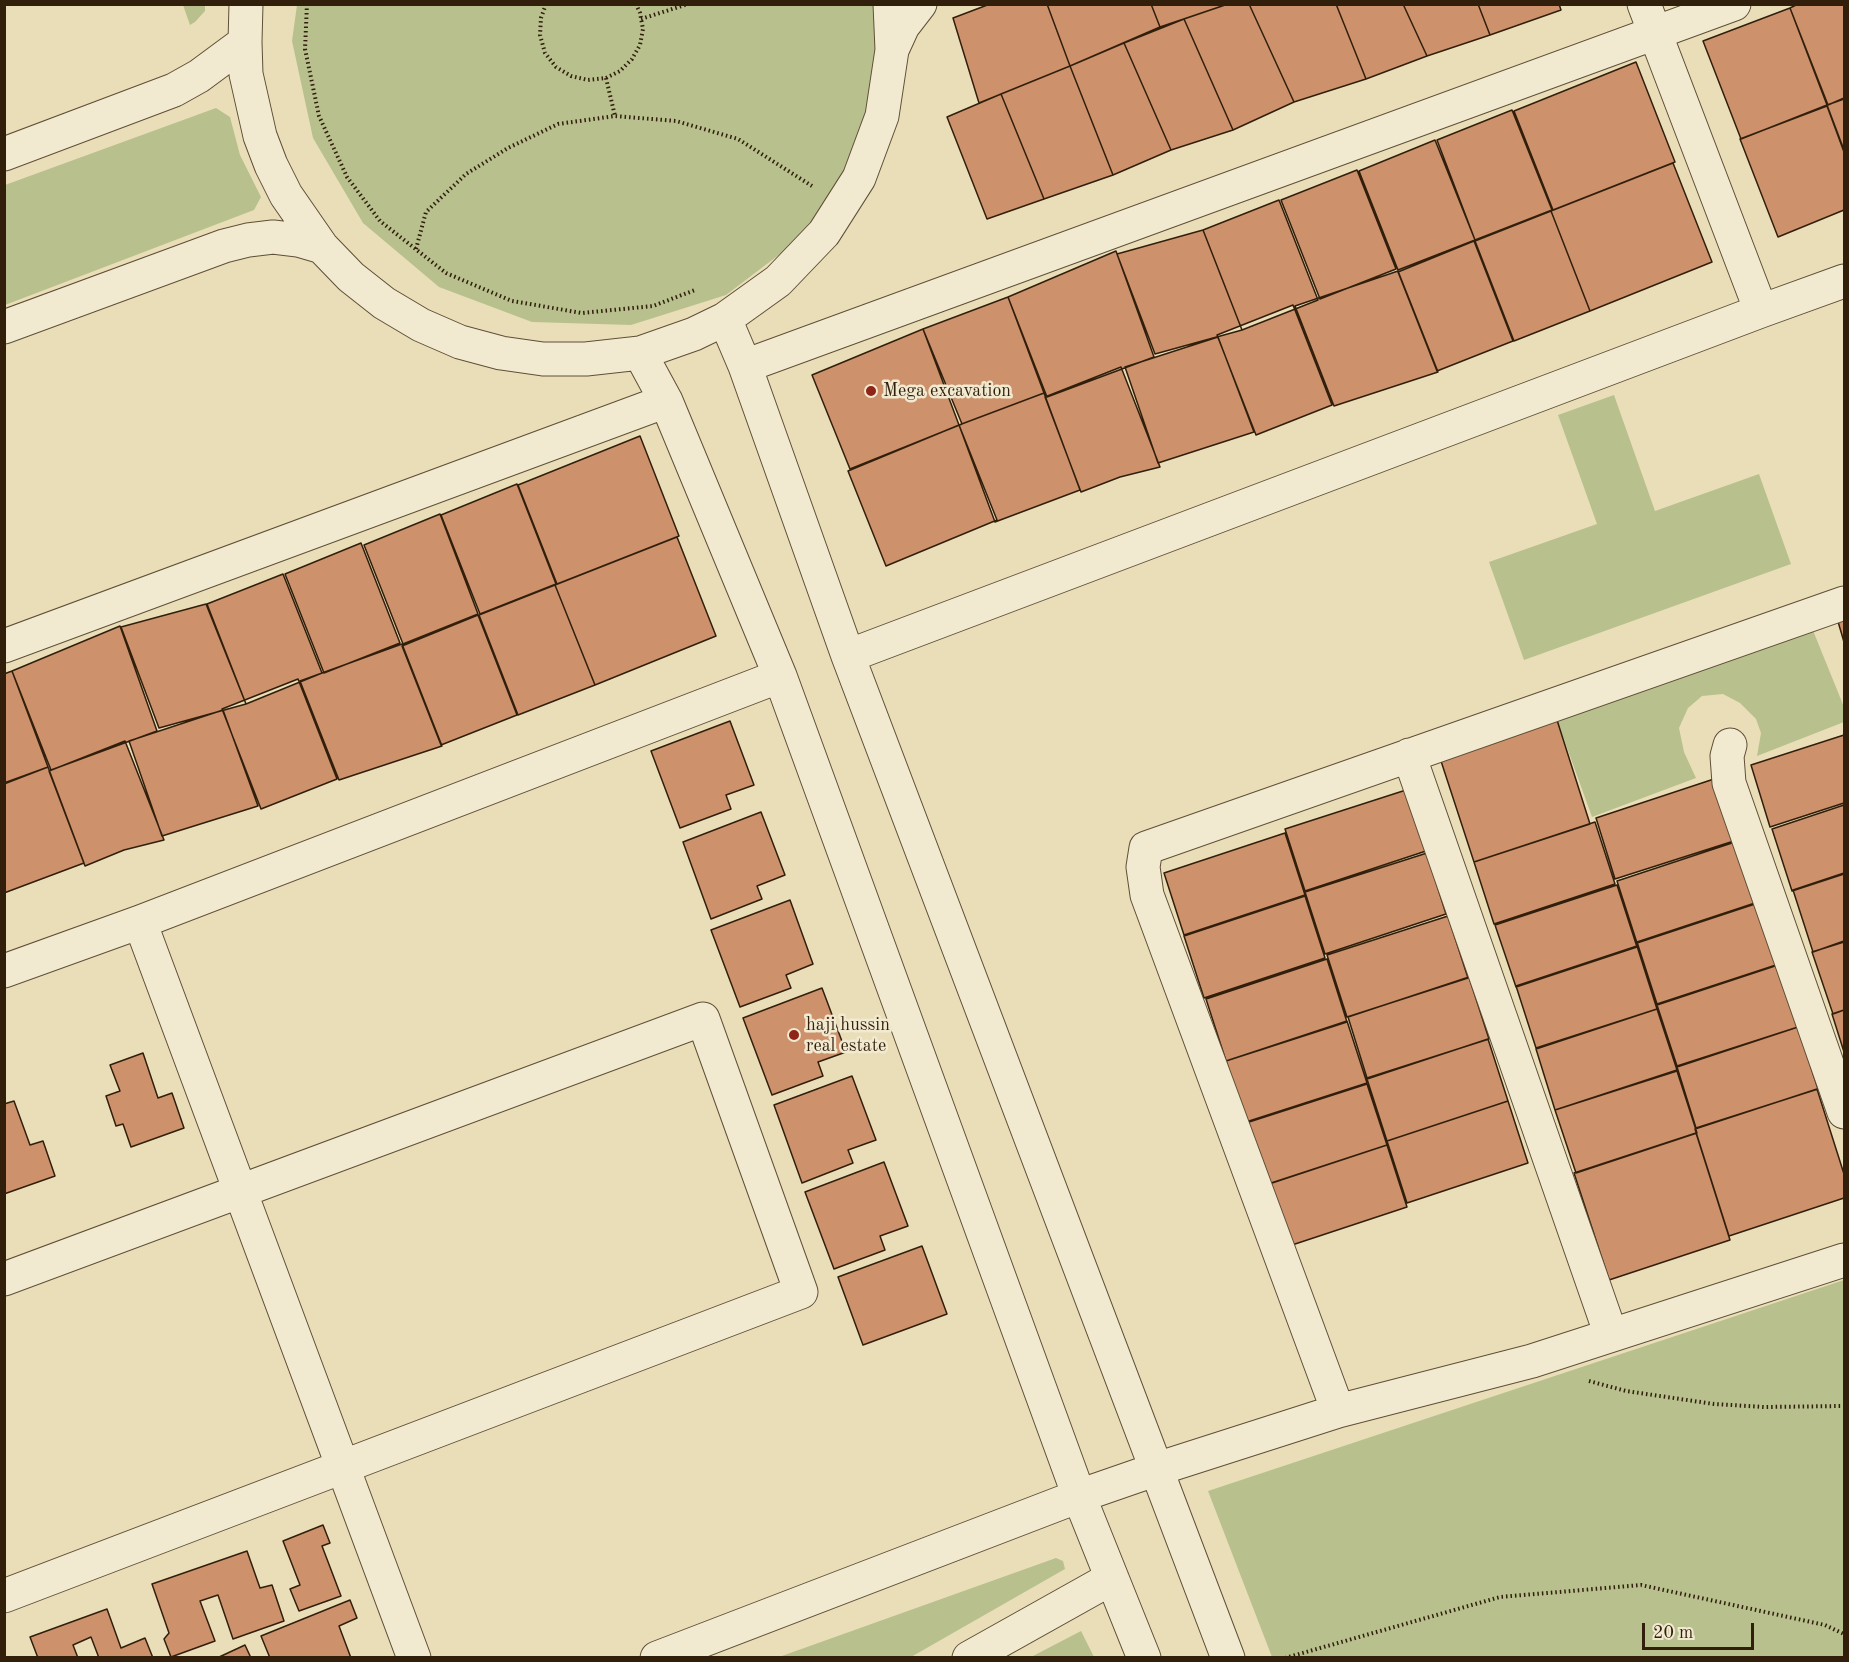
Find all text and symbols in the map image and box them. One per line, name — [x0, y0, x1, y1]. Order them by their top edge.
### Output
place label: Mega excavation — [883, 380, 1011, 402]
marker: Mega excavation — [864, 384, 878, 398]
place label: haji hussin real estate — [806, 1014, 890, 1056]
marker: haji hussin real estate — [787, 1028, 801, 1042]
scale bar — [1645, 1611, 1758, 1649]
text: 20 m — [1653, 1624, 1693, 1642]

